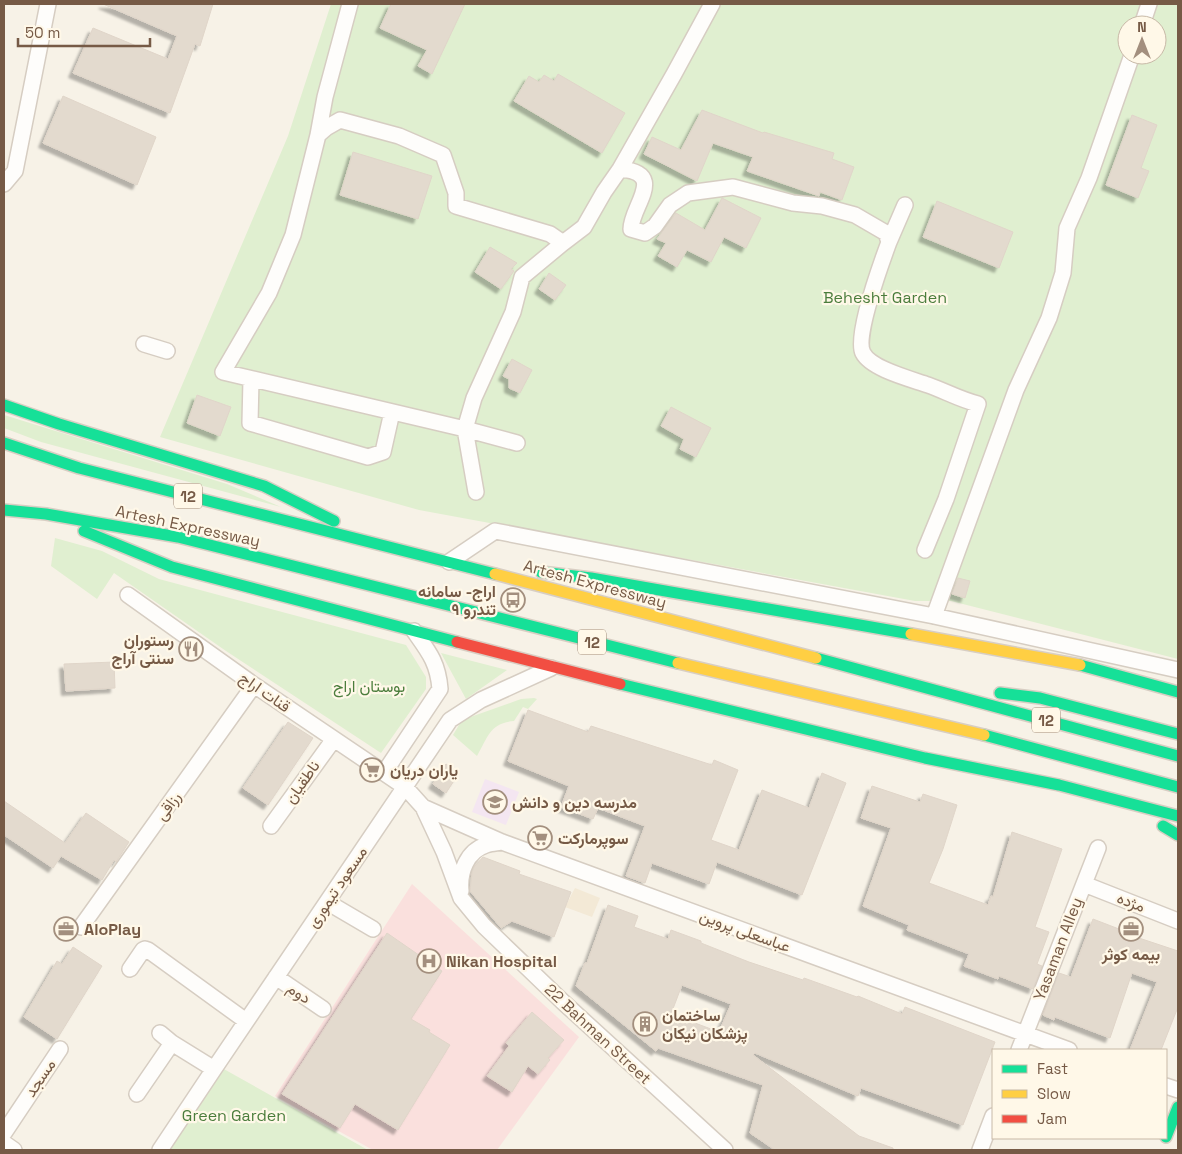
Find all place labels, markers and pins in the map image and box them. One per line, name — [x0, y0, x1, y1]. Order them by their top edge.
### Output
place label: اراج- سامانه ۹ تندرو — [418, 581, 496, 620]
bus stop icon: اراج- سامانه ۹ تندرو — [500, 587, 526, 613]
place label: رستوران سنتی آراج — [111, 630, 174, 669]
restaurant icon: رستوران سنتی آراج — [178, 636, 204, 662]
supermarket icon: یاران دریان — [359, 757, 385, 783]
place label: یاران دریان — [390, 760, 458, 781]
school or university icon: مدرسه دین و دانش — [482, 789, 508, 815]
place label: مدرسه دین و دانش — [512, 792, 637, 813]
supermarket icon: سوپرمارکت — [527, 825, 553, 851]
place label: سوپرمارکت — [558, 828, 629, 850]
office icon: AloPlay — [53, 916, 79, 942]
office icon: بیمه کوثر — [1118, 916, 1144, 942]
place label: AloPlay — [84, 919, 141, 940]
place label: بیمه کوثر — [1101, 944, 1160, 965]
hospital icon: Nikan Hospital — [416, 948, 442, 974]
place label: Nikan Hospital — [446, 951, 557, 972]
place label: ساختمان پزشکان نیکان — [662, 1005, 748, 1045]
building icon: ساختمان پزشکان نیکان — [632, 1011, 658, 1037]

